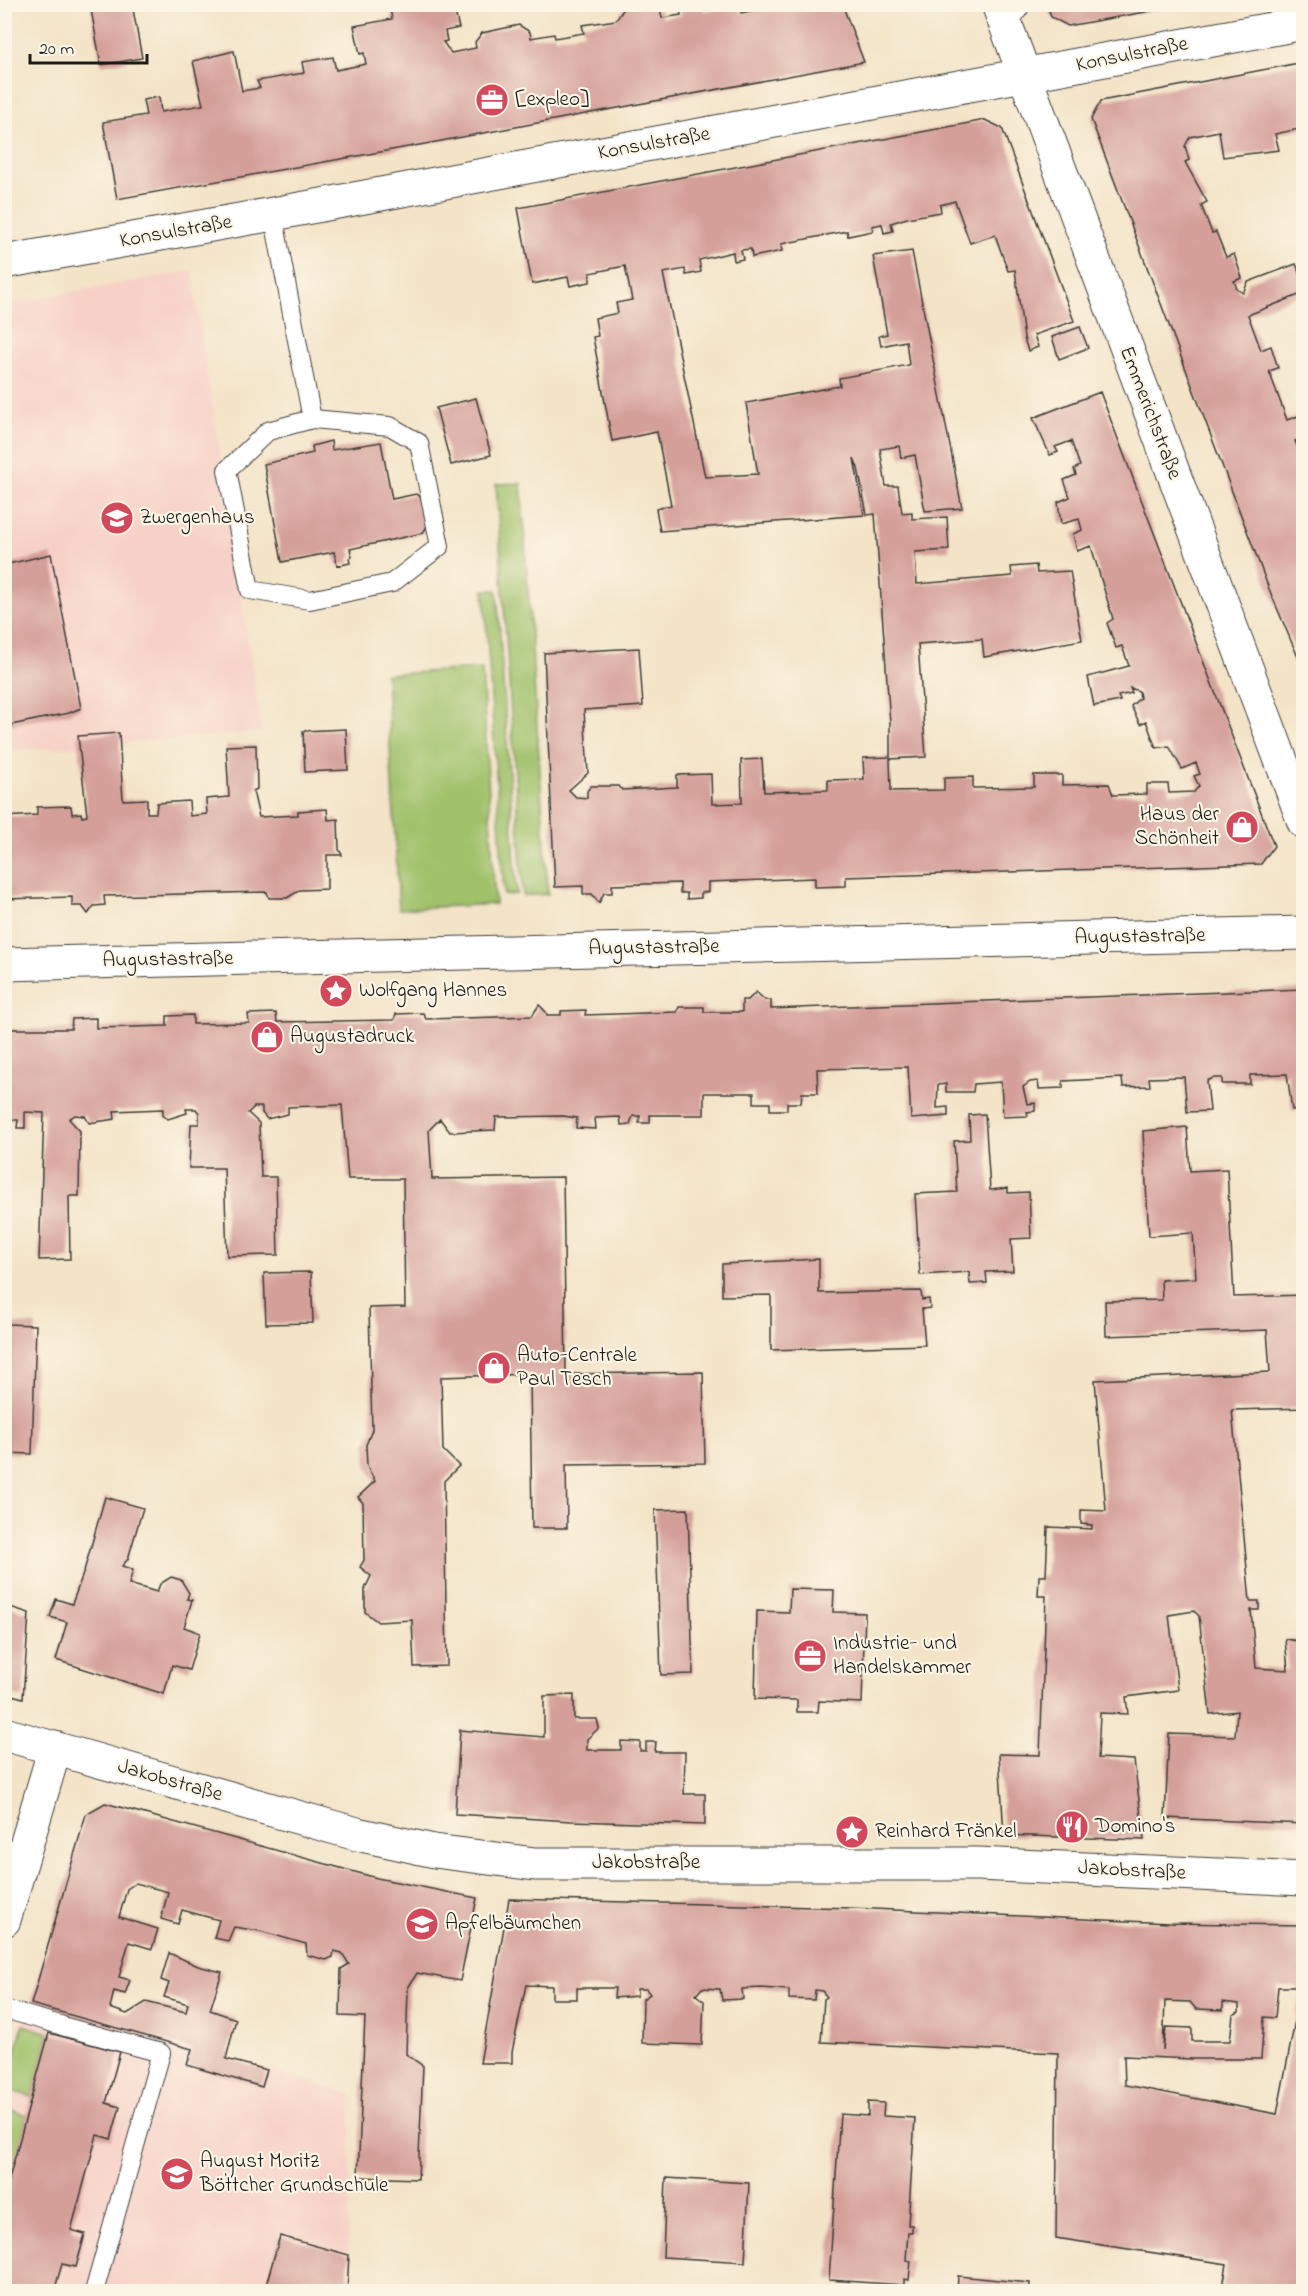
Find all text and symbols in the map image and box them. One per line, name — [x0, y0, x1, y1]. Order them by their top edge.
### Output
scale bar — [30, 27, 147, 65]
street label: Konsulstraße — [1073, 29, 1191, 81]
text: 20 m — [39, 37, 74, 63]
office icon: [expleo] — [474, 82, 510, 118]
place label: [expleo] — [515, 85, 589, 115]
street label: Konsulstraße — [595, 119, 713, 169]
street label: Konsulstraße — [117, 207, 235, 257]
street label: Emmerichstraße — [1111, 342, 1189, 484]
school or university icon: Zwergenhaus — [99, 500, 135, 536]
place label: Zwergenhaus — [140, 503, 255, 535]
place label: Haus der Schönheit — [1135, 800, 1219, 854]
shop icon: Haus der Schönheit — [1224, 809, 1260, 845]
street label: Augustastraße — [1074, 921, 1207, 955]
street label: Augustastraße — [588, 932, 721, 966]
street label: Augustastraße — [102, 944, 235, 978]
place icon: Wolfgang Hannes — [318, 973, 354, 1009]
place label: Wolfgang Hannes — [359, 976, 507, 1008]
shop icon: Augustadruck — [249, 1019, 285, 1055]
place label: Augustadruck — [290, 1022, 415, 1054]
place label: Auto-Centrale Paul Tesch — [517, 1341, 637, 1395]
shop icon: Auto-Centrale Paul Tesch — [476, 1350, 512, 1386]
place label: Industrie- und Handelskammer — [833, 1629, 972, 1683]
office icon: Industrie- und Handelskammer — [792, 1638, 828, 1674]
street label: Jakobstraße — [114, 1752, 227, 1810]
restaurant icon: Domino's — [1054, 1809, 1090, 1845]
place label: Domino's — [1094, 1812, 1176, 1842]
place icon: Reinhard Fränkel — [834, 1814, 870, 1850]
place label: Reinhard Fränkel — [875, 1817, 1017, 1847]
street label: Jakobstraße — [592, 1848, 701, 1878]
street label: Jakobstraße — [1077, 1853, 1187, 1889]
school or university icon: Apfelbäumchen — [404, 1906, 440, 1942]
place label: Apfelbäumchen — [445, 1909, 581, 1939]
place label: August Moritz Böttcher Grundschule — [199, 2147, 389, 2201]
school or university icon: August Moritz Böttcher Grundschule — [159, 2156, 195, 2192]

